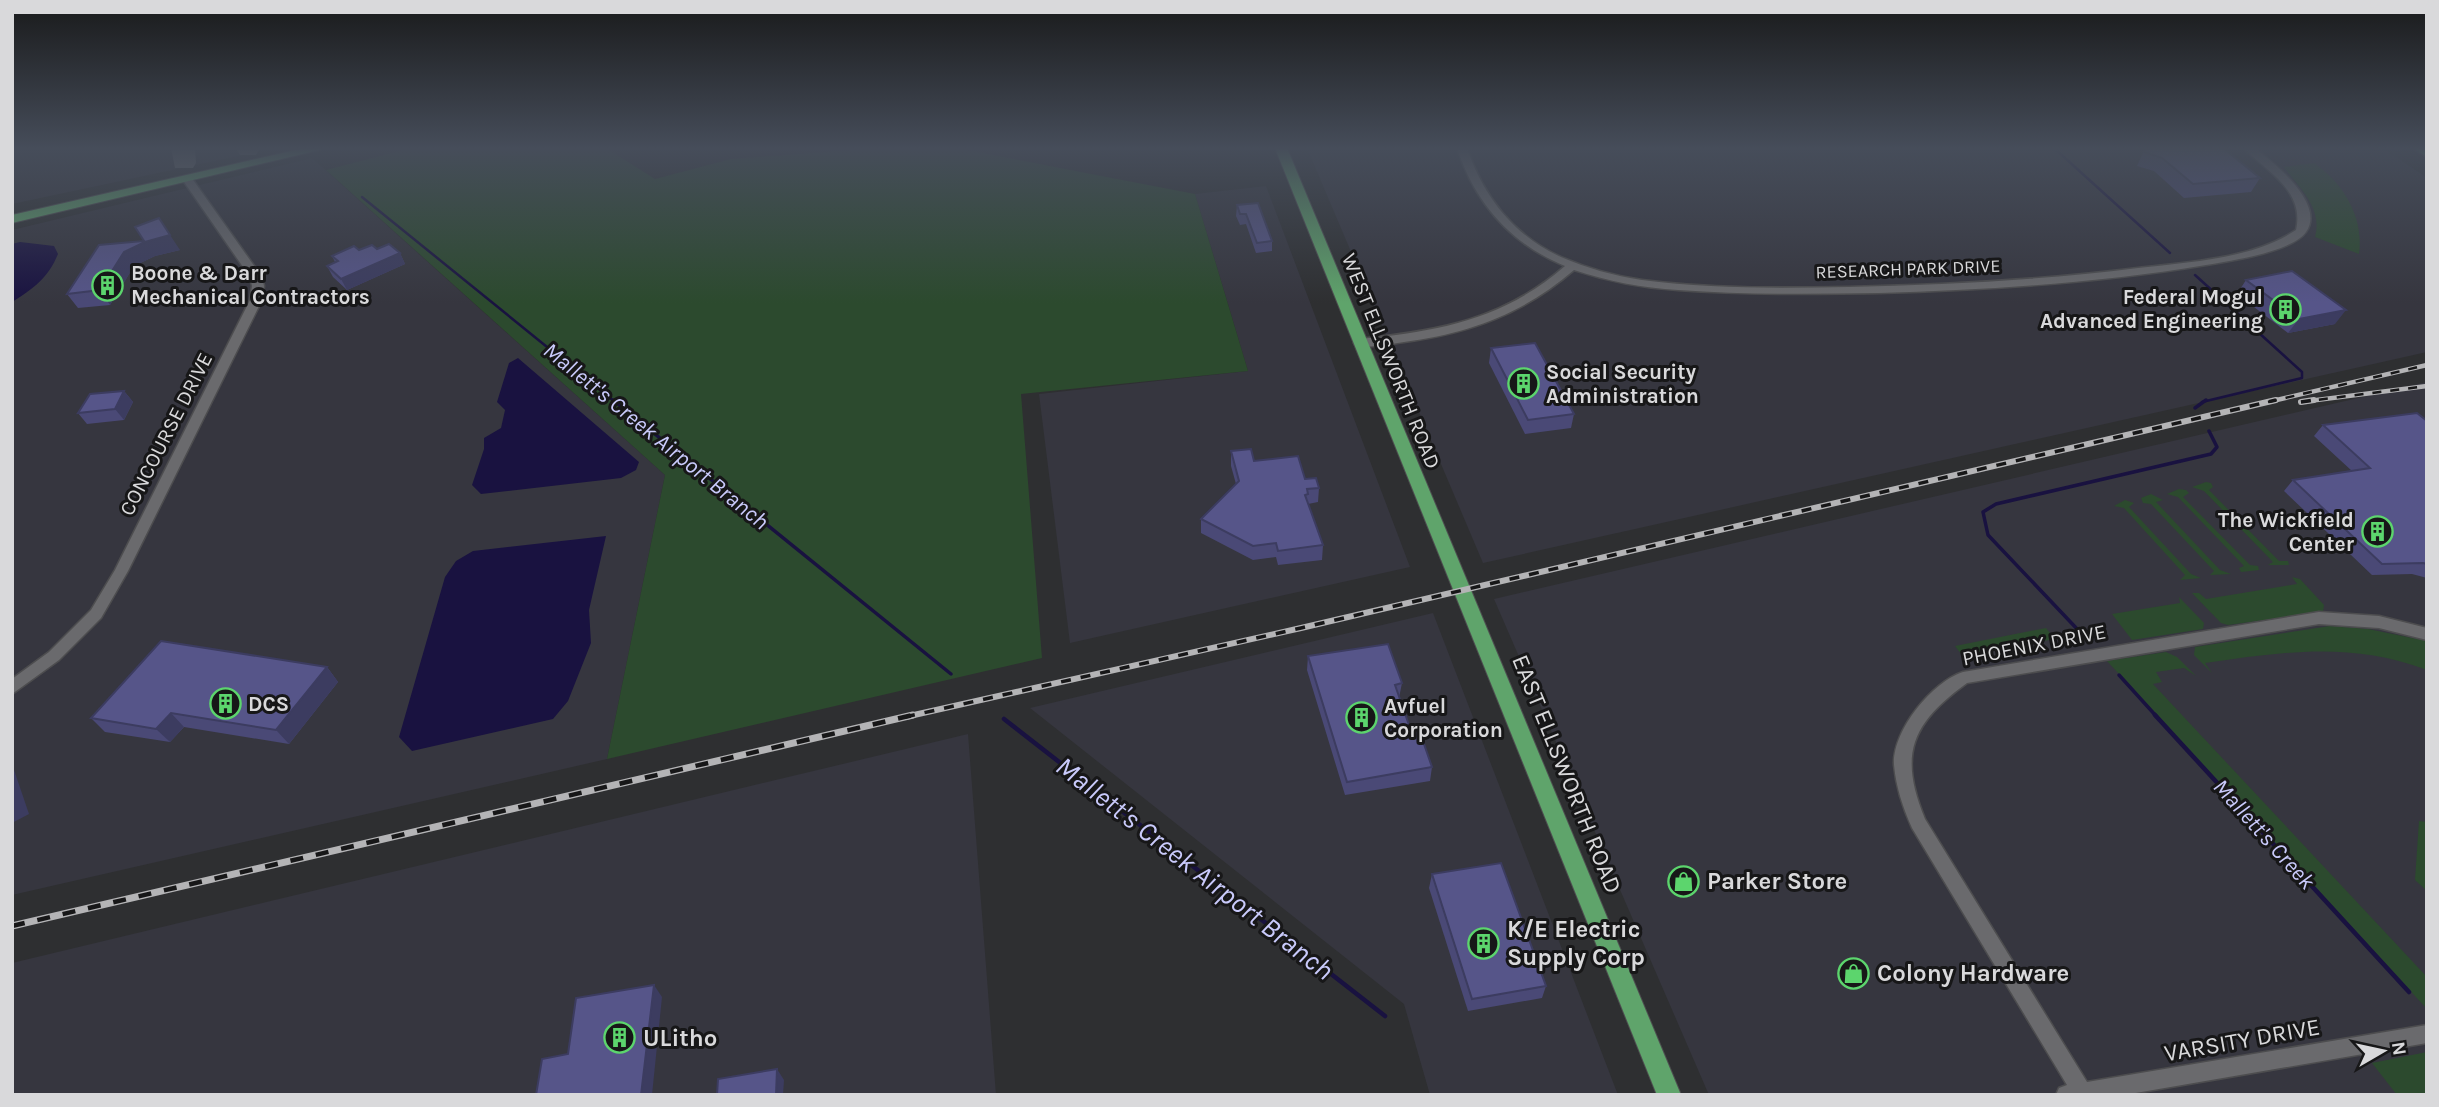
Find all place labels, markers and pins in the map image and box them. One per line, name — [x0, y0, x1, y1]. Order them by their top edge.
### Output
place label: Boone & Darr Mechanical Contractors — [131, 261, 370, 309]
building icon: Boone & Darr Mechanical Contractors — [91, 268, 125, 302]
place label: Federal Mogul Advanced Engineering — [2040, 285, 2263, 333]
building icon: Federal Mogul Advanced Engineering — [2269, 292, 2303, 326]
place label: Social Security Administration — [1546, 360, 1699, 408]
building icon: Social Security Administration — [1506, 367, 1540, 401]
place label: The Wickfield Center — [2218, 508, 2355, 556]
building icon: The Wickfield Center — [2360, 515, 2394, 549]
building icon: DCS — [208, 687, 242, 721]
place label: DCS — [248, 692, 289, 716]
place label: Avfuel Corporation — [1384, 694, 1503, 742]
building icon: Avfuel Corporation — [1344, 701, 1378, 735]
shop icon: Parker Store — [1667, 864, 1701, 898]
place label: Parker Store — [1707, 867, 1847, 895]
place label: K/E Electric Supply Corp — [1507, 915, 1645, 971]
building icon: K/E Electric Supply Corp — [1467, 926, 1501, 960]
shop icon: Colony Hardware — [1837, 956, 1871, 990]
place label: Colony Hardware — [1877, 959, 2069, 987]
building icon: ULitho — [603, 1021, 637, 1055]
place label: ULitho — [643, 1024, 717, 1052]

